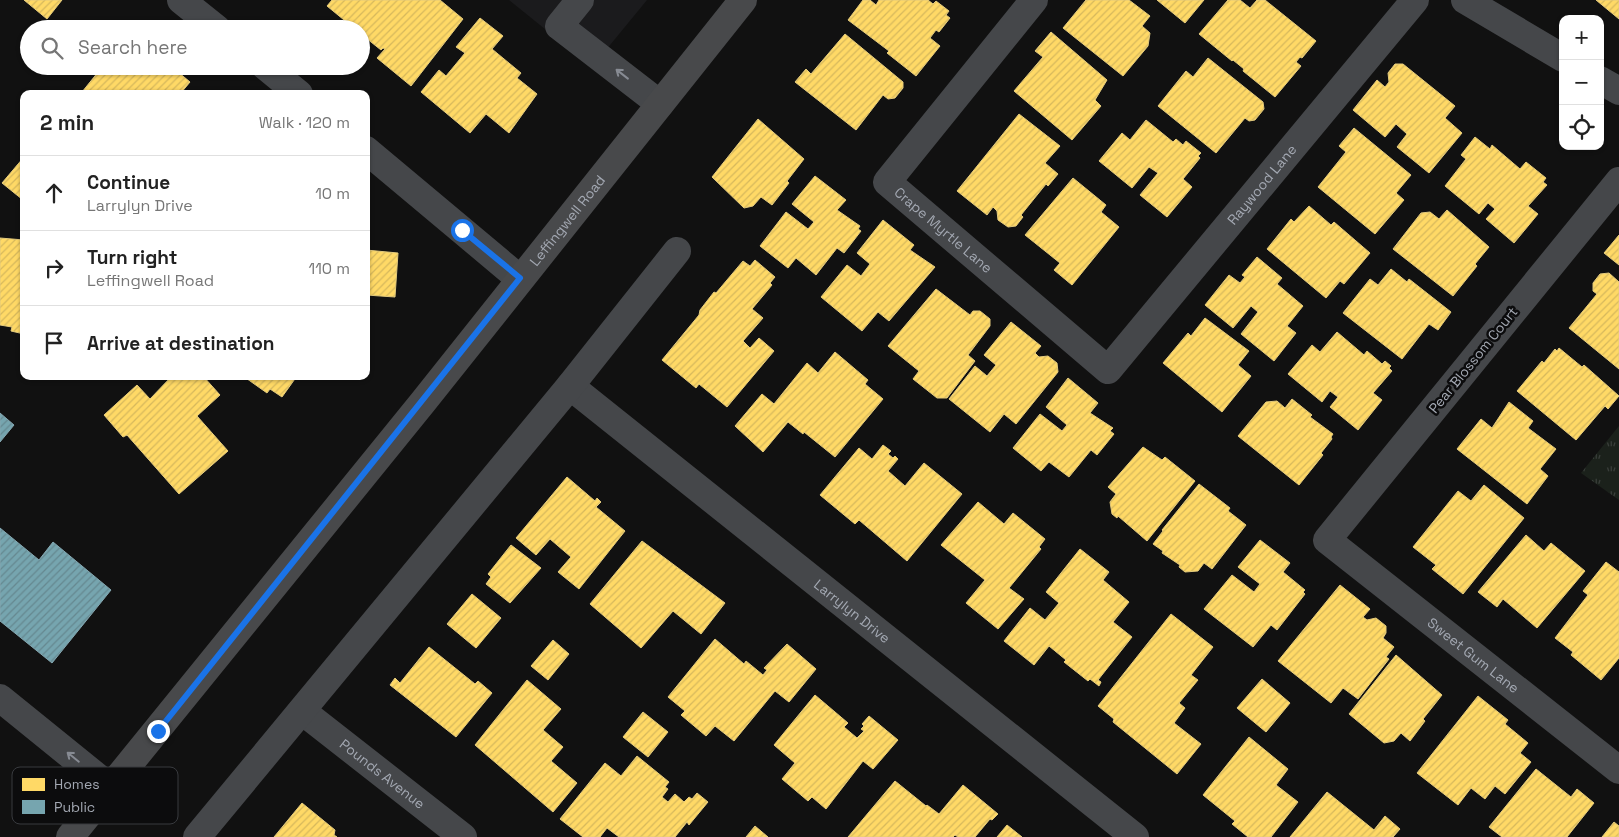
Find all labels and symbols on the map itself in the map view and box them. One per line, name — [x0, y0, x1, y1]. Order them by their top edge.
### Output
one-way arrow — [616, 69, 629, 80]
street label: Raywood Lane — [1223, 141, 1300, 228]
street label: Leffingwell Road — [526, 172, 609, 270]
street label: Crape Myrtle Lane — [891, 183, 996, 277]
route start — [451, 219, 474, 242]
street label: Pear Blossom Court — [1425, 303, 1521, 417]
street label: Larrylyn Drive — [810, 575, 894, 647]
street label: Sweet Gum Lane — [1424, 613, 1523, 697]
route end — [147, 720, 170, 743]
street label: Pounds Avenue — [336, 735, 429, 813]
one-way arrow — [67, 752, 80, 763]
legend — [12, 767, 178, 824]
text: Homes — [54, 775, 100, 793]
text: Public — [54, 798, 95, 816]

